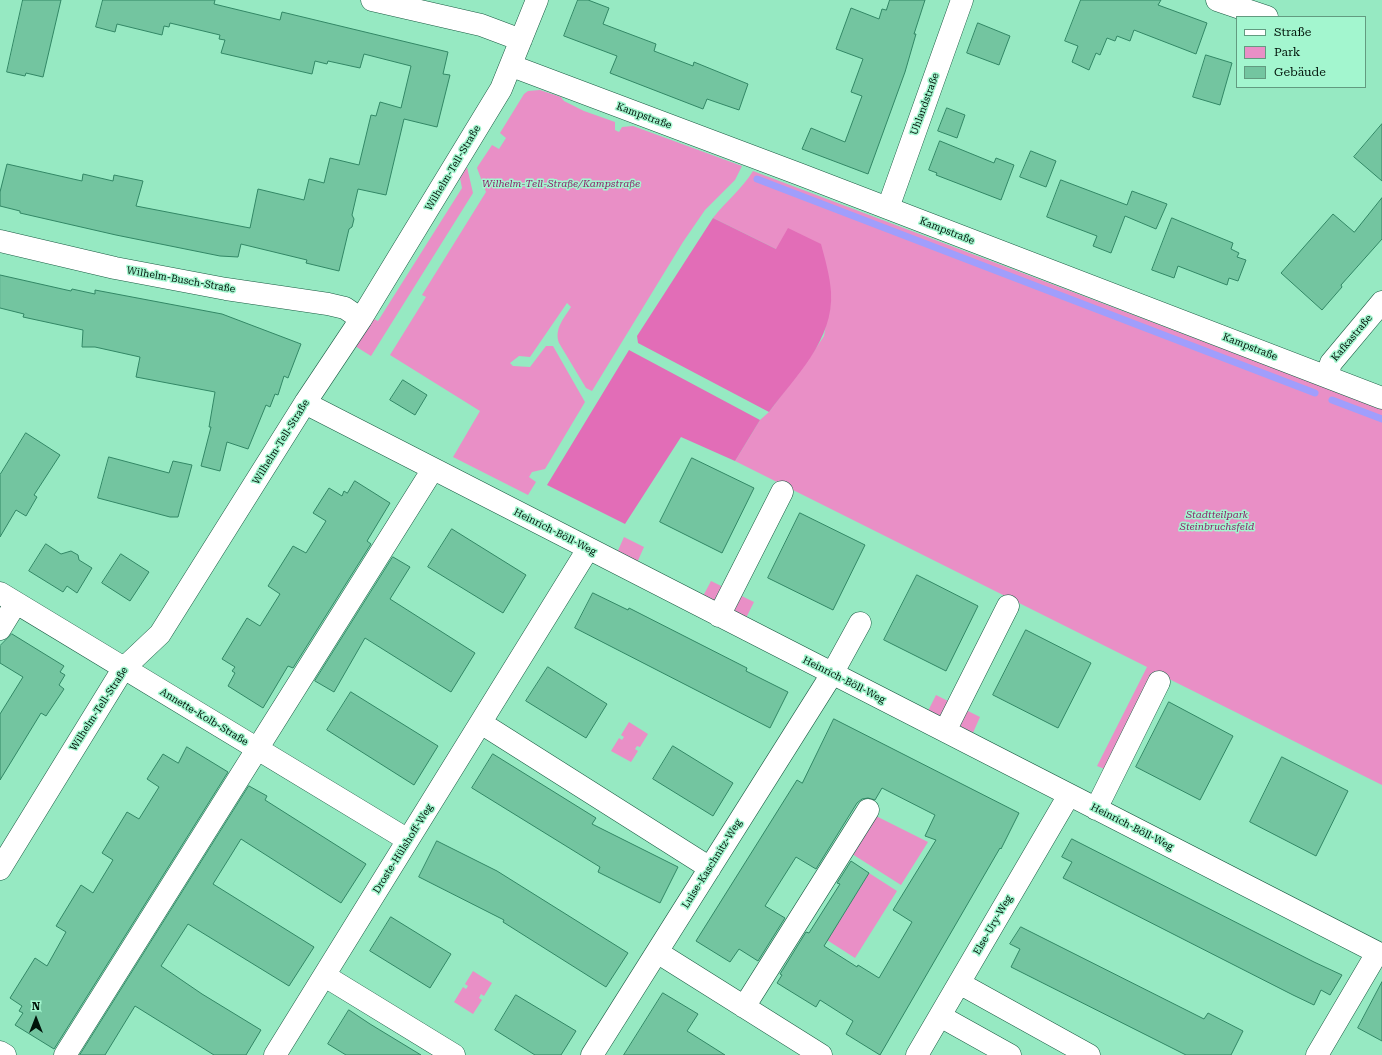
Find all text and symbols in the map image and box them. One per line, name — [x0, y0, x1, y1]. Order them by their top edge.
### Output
legend — [1236, 16, 1366, 88]
text: Straße — [1274, 25, 1311, 39]
text: Park — [1274, 45, 1300, 59]
text: Gebäude — [1274, 65, 1326, 79]
street label: Uhlandstraße — [908, 71, 942, 137]
street label: Kampstraße — [615, 100, 673, 132]
street label: Wilhelm-Tell-Straße — [423, 123, 483, 213]
park label: Wilhelm-Tell-Straße/Kampstraße — [482, 178, 640, 190]
street label: Kampstraße — [918, 215, 976, 247]
street label: Wilhelm-Busch-Straße — [126, 265, 236, 295]
street label: Kafkastraße — [1329, 312, 1375, 364]
street label: Kampstraße — [1221, 331, 1279, 363]
street label: Wilhelm-Tell-Straße — [250, 397, 312, 487]
street label: Heinrich-Böll-Weg — [512, 506, 598, 558]
park label: Stadtteilpark Steinbruchsfeld — [1180, 509, 1254, 532]
street label: Heinrich-Böll-Weg — [801, 654, 887, 706]
street label: Wilhelm-Tell-Straße — [67, 665, 131, 753]
street label: Annette-Kolb-Straße — [158, 686, 250, 748]
street label: Heinrich-Böll-Weg — [1089, 801, 1175, 853]
street label: Droste-Hülshoff-Weg — [371, 802, 435, 896]
street label: Luise-Kaschnitz-Weg — [680, 817, 744, 911]
street label: Else-Ury-Weg — [971, 893, 1015, 957]
north arrow — [16, 999, 56, 1039]
text: N — [32, 1000, 40, 1013]

